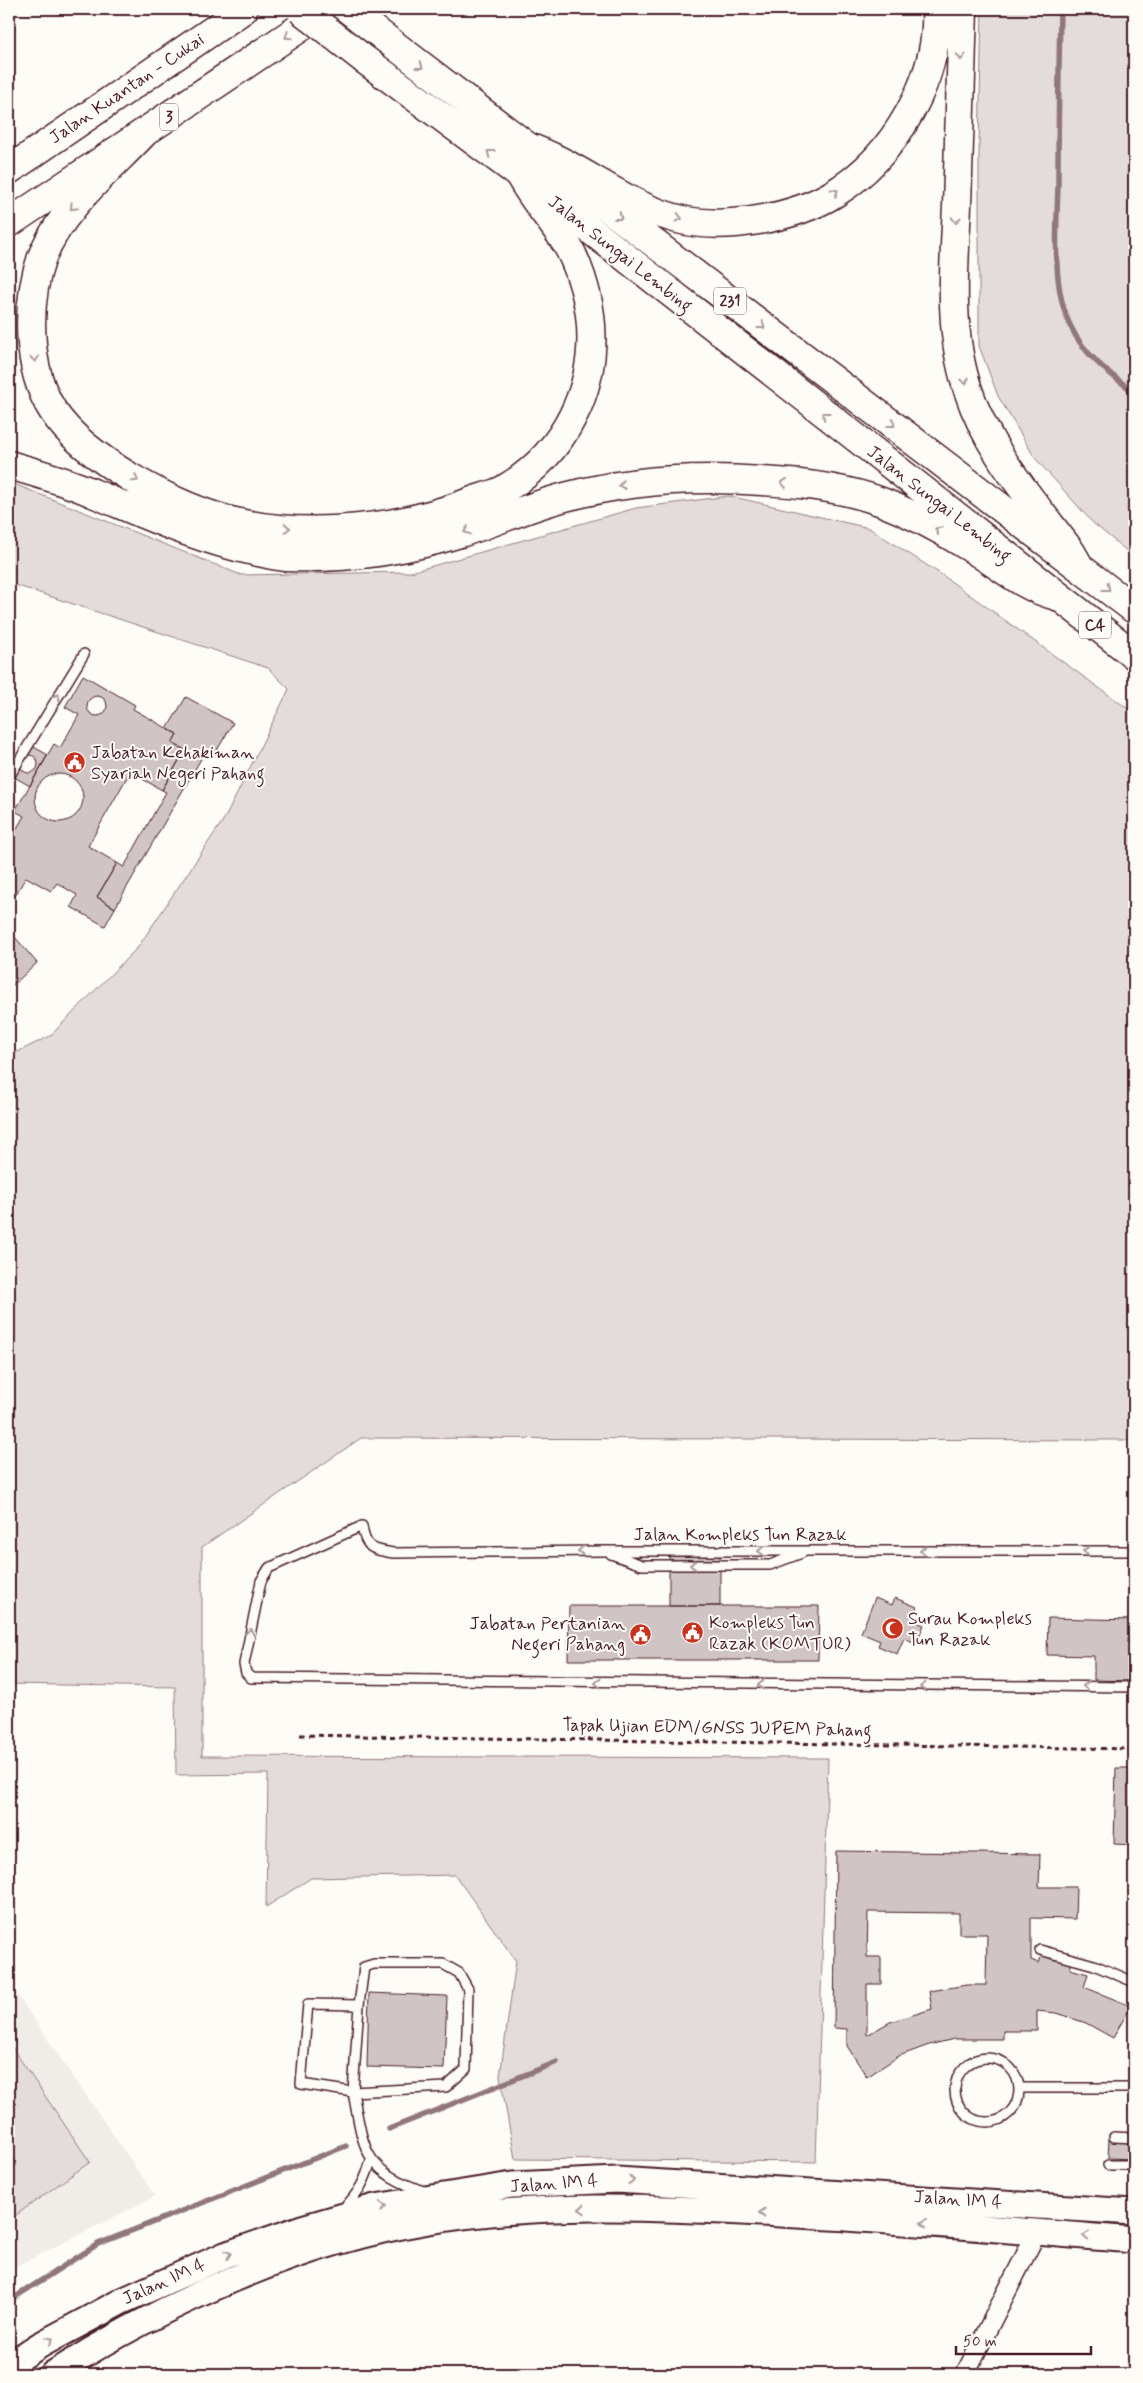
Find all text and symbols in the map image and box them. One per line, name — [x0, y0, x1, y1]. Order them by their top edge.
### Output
street label: Jalan Kuantan - Cukai — [45, 28, 209, 150]
one-way arrow — [284, 30, 294, 39]
one-way arrow — [956, 54, 967, 62]
one-way arrow — [414, 60, 424, 69]
road number: 3 — [160, 104, 178, 130]
one-way arrow — [486, 150, 496, 159]
one-way arrow — [830, 188, 839, 198]
street label: Jalan Sungai Lembing — [542, 190, 697, 320]
one-way arrow — [70, 202, 79, 211]
one-way arrow — [613, 211, 623, 220]
one-way arrow — [675, 212, 684, 223]
one-way arrow — [951, 216, 961, 224]
road number: 231 — [714, 288, 746, 314]
one-way arrow — [756, 320, 766, 329]
one-way arrow — [29, 355, 40, 363]
one-way arrow — [959, 377, 970, 386]
one-way arrow — [821, 412, 831, 421]
one-way arrow — [886, 418, 896, 427]
street label: Jalan Sungai Lembing — [861, 440, 1016, 570]
one-way arrow — [129, 473, 138, 483]
one-way arrow — [780, 478, 788, 489]
one-way arrow — [618, 480, 627, 490]
one-way arrow — [284, 523, 291, 533]
one-way arrow — [463, 525, 471, 535]
one-way arrow — [934, 526, 943, 536]
one-way arrow — [1101, 582, 1110, 590]
road number: C4 — [1079, 612, 1111, 638]
one-way arrow — [51, 694, 61, 703]
place label: Jabatan Kehakiman Syariah Negeri Pahang — [91, 741, 265, 788]
public building icon: Jabatan Kehakiman Syariah Negeri Pahang — [63, 751, 87, 775]
street label: Jalan Kompleks Tun Razak — [633, 1523, 847, 1547]
one-way arrow — [576, 1546, 584, 1556]
one-way arrow — [756, 1546, 764, 1556]
one-way arrow — [919, 1546, 926, 1556]
one-way arrow — [1081, 1546, 1089, 1556]
one-way arrow — [689, 1560, 696, 1570]
place label: Surau Kompleks Tun Razak — [908, 1607, 1032, 1652]
place label: Kompleks Tun Razak (KOMTUR) — [709, 1611, 851, 1656]
place label: Jabatan Pertanian Negeri Pahang — [469, 1612, 625, 1659]
mosque icon: Surau Kompleks Tun Razak — [880, 1617, 904, 1641]
public building icon: Kompleks Tun Razak (KOMTUR) — [681, 1621, 705, 1645]
public building icon: Jabatan Pertanian Negeri Pahang — [629, 1622, 653, 1646]
one-way arrow — [244, 1627, 254, 1636]
one-way arrow — [594, 1678, 602, 1688]
one-way arrow — [756, 1680, 764, 1690]
one-way arrow — [919, 1681, 927, 1692]
one-way arrow — [1081, 1681, 1089, 1692]
street label: Tapak Ujian EDM/GNSS JUPEM Pahang — [562, 1713, 872, 1745]
street label: Jalan IM 4 — [509, 2169, 599, 2199]
one-way arrow — [627, 2175, 635, 2186]
street label: Jalan IM 4 — [913, 2185, 1003, 2215]
one-way arrow — [379, 2201, 387, 2212]
one-way arrow — [577, 2204, 585, 2214]
one-way arrow — [757, 2207, 765, 2218]
one-way arrow — [919, 2218, 927, 2229]
one-way arrow — [1081, 2231, 1089, 2242]
one-way arrow — [223, 2250, 232, 2261]
street label: Jalan IM 4 — [119, 2253, 209, 2311]
scale bar — [956, 2323, 1090, 2355]
text: 50 m — [963, 2332, 997, 2352]
one-way arrow — [45, 2336, 54, 2346]

